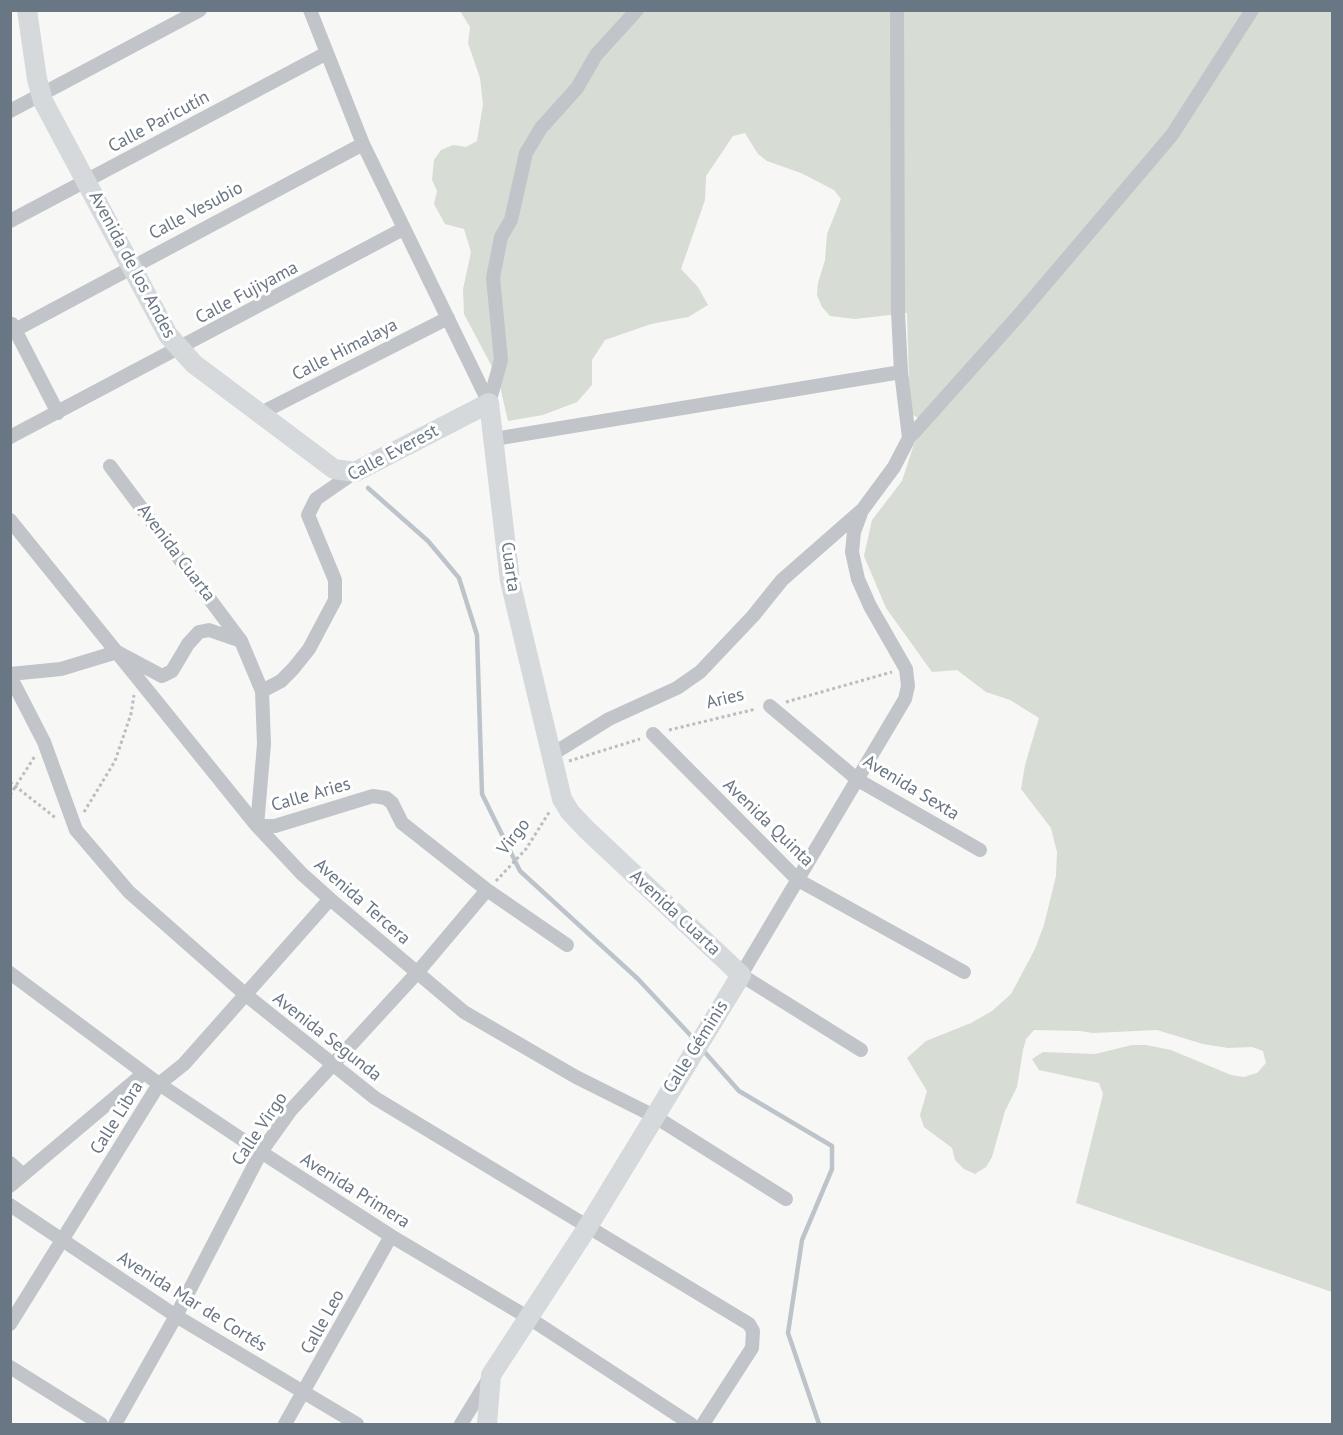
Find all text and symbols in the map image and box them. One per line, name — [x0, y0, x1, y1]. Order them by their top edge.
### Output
street label: Calle Paricutín — [105, 86, 213, 158]
street label: Calle Vesubio — [145, 177, 247, 245]
street label: Avenida de los Andes — [84, 188, 180, 342]
street label: Calle Fujiyama — [192, 257, 302, 329]
street label: Calle Himalaya — [289, 314, 401, 386]
street label: Calle Everest — [344, 420, 442, 486]
street label: Avenida Cuarta — [132, 500, 220, 606]
street label: Cuarta — [496, 541, 524, 593]
street label: Aries — [704, 684, 746, 714]
street label: Avenida Sexta — [859, 751, 963, 825]
street label: Calle Aries — [269, 773, 353, 817]
street label: Avenida Quinta — [718, 774, 818, 872]
street label: Virgo — [493, 814, 535, 860]
street label: Avenida Tercera — [309, 854, 415, 950]
street label: Avenida Cuarta — [625, 866, 725, 960]
street label: Avenida Segunda — [268, 988, 386, 1086]
street label: Calle Géminis — [659, 997, 733, 1097]
street label: Calle Libra — [86, 1077, 148, 1159]
street label: Calle Virgo — [228, 1088, 292, 1170]
street label: Avenida Primera — [296, 1149, 414, 1233]
street label: Avenida Mar de Cortés — [113, 1247, 271, 1357]
street label: Calle Leo — [297, 1286, 349, 1358]

